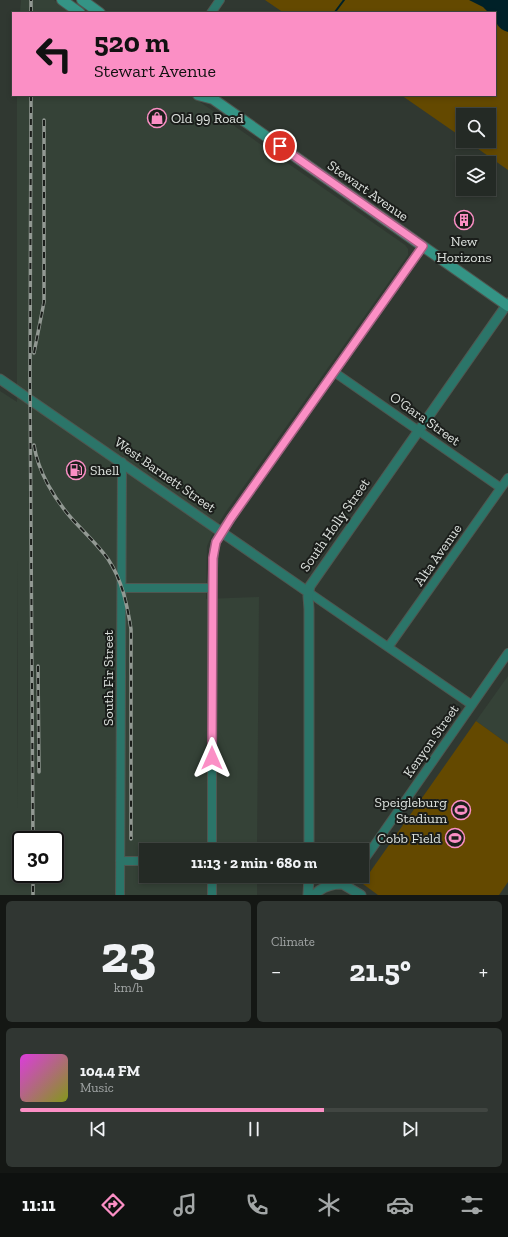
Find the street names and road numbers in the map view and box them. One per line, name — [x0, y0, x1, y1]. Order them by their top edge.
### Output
street label: Stewart Avenue — [324, 157, 412, 225]
street label: O'Gara Street — [387, 389, 464, 450]
street label: West Barnett Street — [111, 434, 220, 517]
street label: South Holly Street — [296, 474, 374, 575]
street label: Alta Avenue — [410, 520, 466, 589]
street label: South Fir Street — [100, 629, 117, 726]
street label: Kenyon Street — [400, 701, 463, 781]

